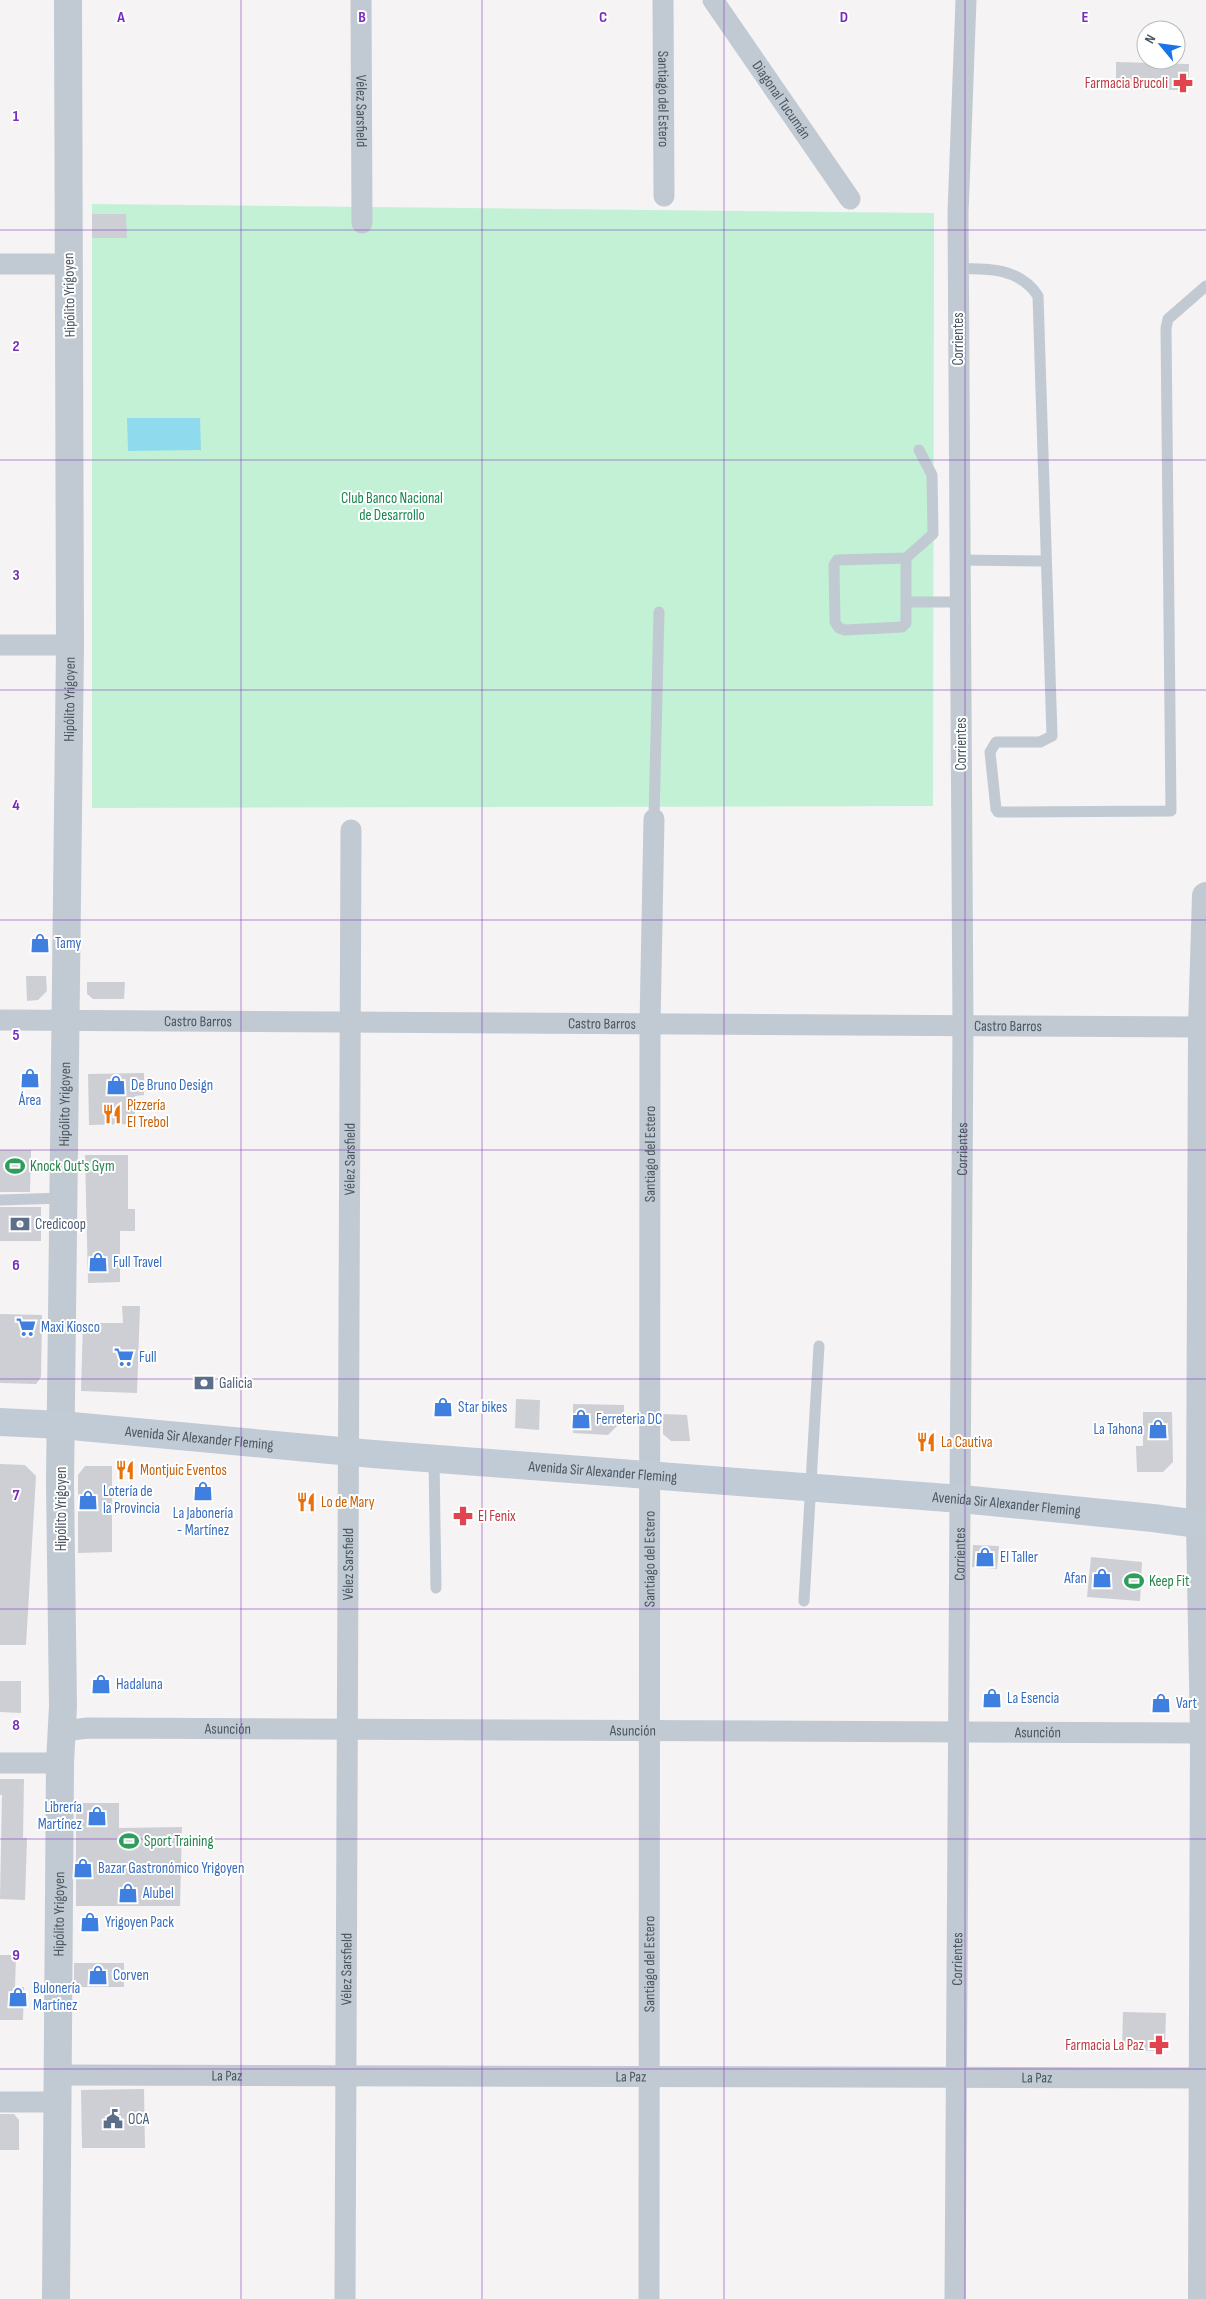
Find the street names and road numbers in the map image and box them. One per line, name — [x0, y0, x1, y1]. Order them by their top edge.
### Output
street label: Santiago del Estero — [653, 51, 673, 147]
street label: Diagonal Tucumán — [748, 57, 815, 143]
street label: Vélez Sarsfield — [351, 75, 371, 147]
street label: Hipólito Yrigoyen — [59, 252, 80, 338]
street label: Corrientes — [949, 312, 968, 366]
street label: Hipólito Yrigoyen — [60, 657, 80, 742]
street label: Corrientes — [952, 717, 971, 771]
street label: Castro Barros — [164, 1012, 232, 1031]
street label: Castro Barros — [568, 1014, 636, 1034]
street label: Castro Barros — [974, 1017, 1042, 1036]
street label: Hipólito Yrigoyen — [55, 1062, 75, 1147]
street label: Santiago del Estero — [641, 1106, 660, 1202]
street label: Corrientes — [953, 1122, 972, 1176]
street label: Vélez Sarsfield — [341, 1123, 360, 1195]
street label: Avenida Sir Alexander Fleming — [123, 1422, 274, 1455]
street label: Avenida Sir Alexander Fleming — [527, 1457, 678, 1487]
street label: Hipólito Yrigoyen — [52, 1467, 71, 1551]
street label: Avenida Sir Alexander Fleming — [931, 1488, 1082, 1521]
street label: Santiago del Estero — [641, 1511, 660, 1607]
street label: Corrientes — [951, 1527, 970, 1581]
street label: Vélez Sarsfield — [339, 1528, 358, 1600]
street label: Asunción — [204, 1720, 251, 1739]
street label: Asunción — [609, 1721, 656, 1741]
street label: Asunción — [1014, 1723, 1061, 1742]
street label: Hipólito Yrigoyen — [50, 1872, 69, 1956]
street label: Santiago del Estero — [640, 1916, 659, 2012]
street label: Corrientes — [948, 1932, 967, 1986]
street label: Vélez Sarsfield — [337, 1933, 356, 2005]
street label: La Paz — [211, 2066, 243, 2085]
street label: La Paz — [615, 2067, 647, 2087]
street label: La Paz — [1021, 2069, 1053, 2088]

